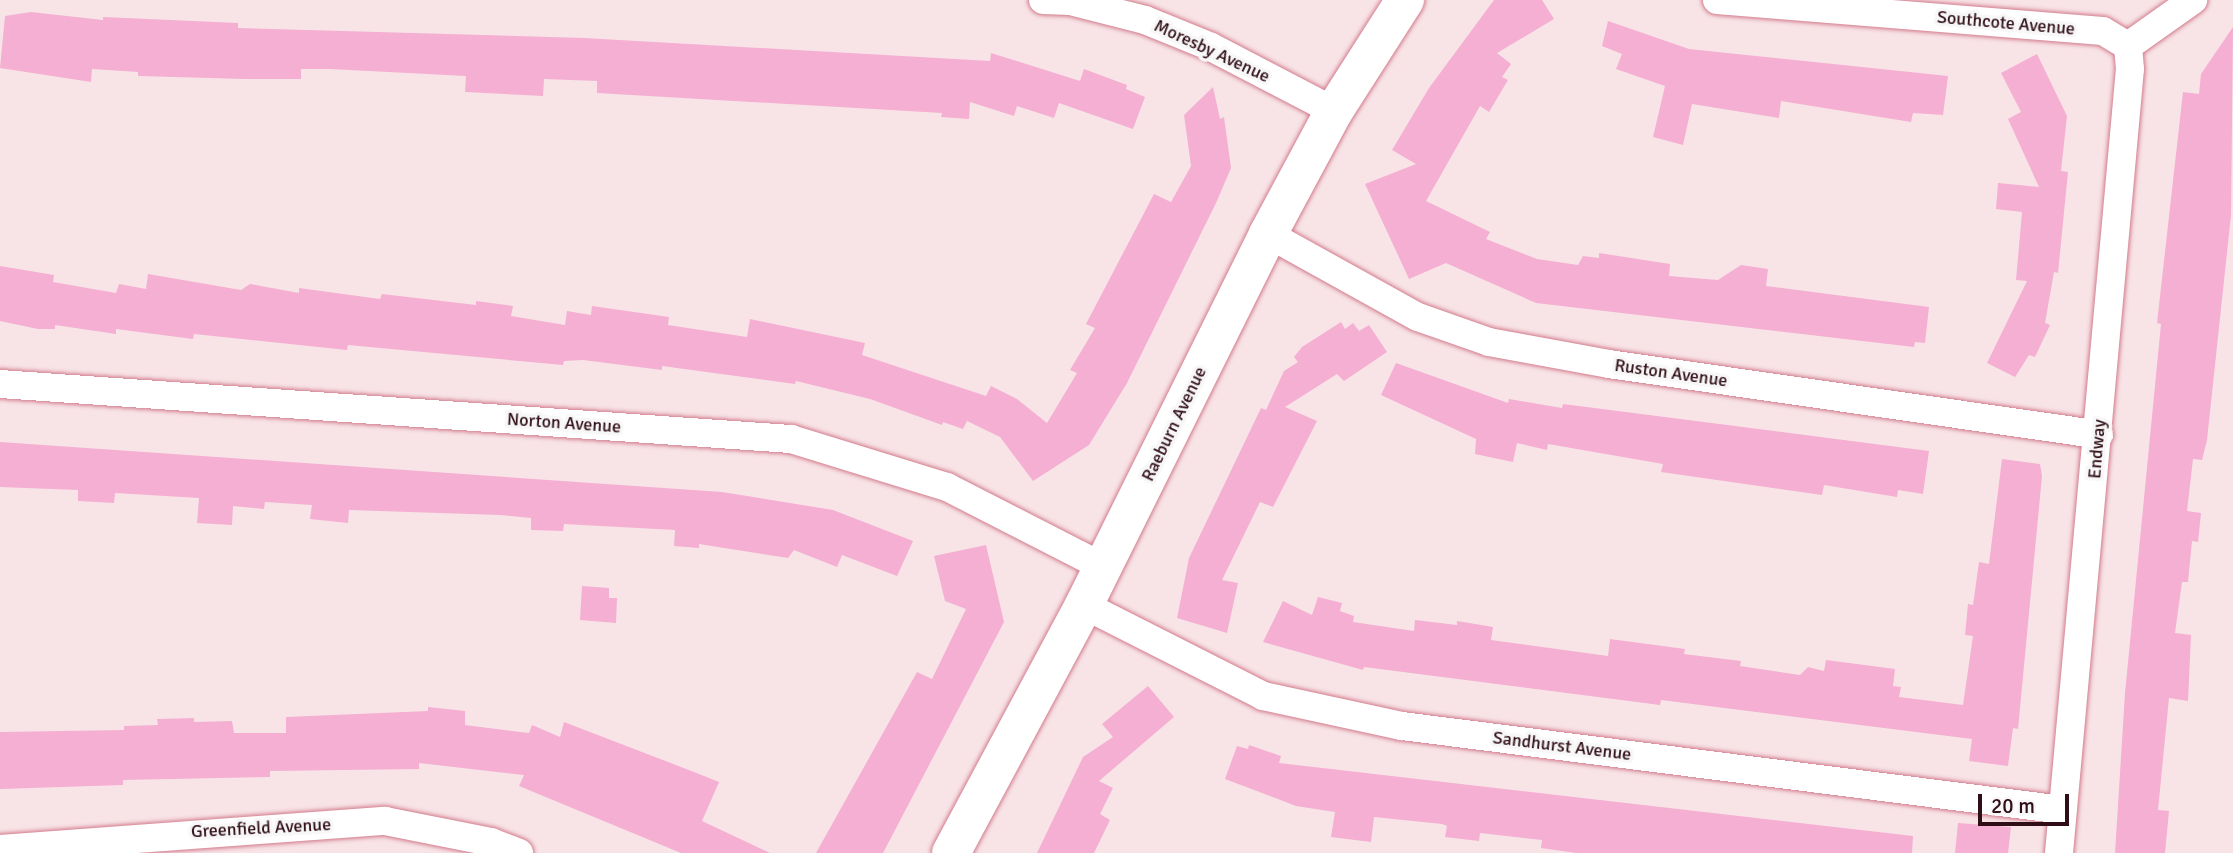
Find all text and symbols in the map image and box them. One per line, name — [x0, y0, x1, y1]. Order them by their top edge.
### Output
street label: Southcote Avenue — [1936, 6, 2076, 40]
street label: Moresby Avenue — [1151, 15, 1273, 87]
street label: Ruston Avenue — [1613, 354, 1729, 392]
street label: Raeburn Avenue — [1137, 363, 1211, 485]
street label: Norton Avenue — [506, 408, 622, 438]
street label: Endway — [2084, 418, 2110, 480]
street label: Sandhurst Avenue — [1492, 727, 1632, 765]
scale bar — [1981, 780, 2072, 824]
text: 20 m — [1991, 793, 2035, 819]
street label: Greenfield Avenue — [190, 814, 332, 842]

